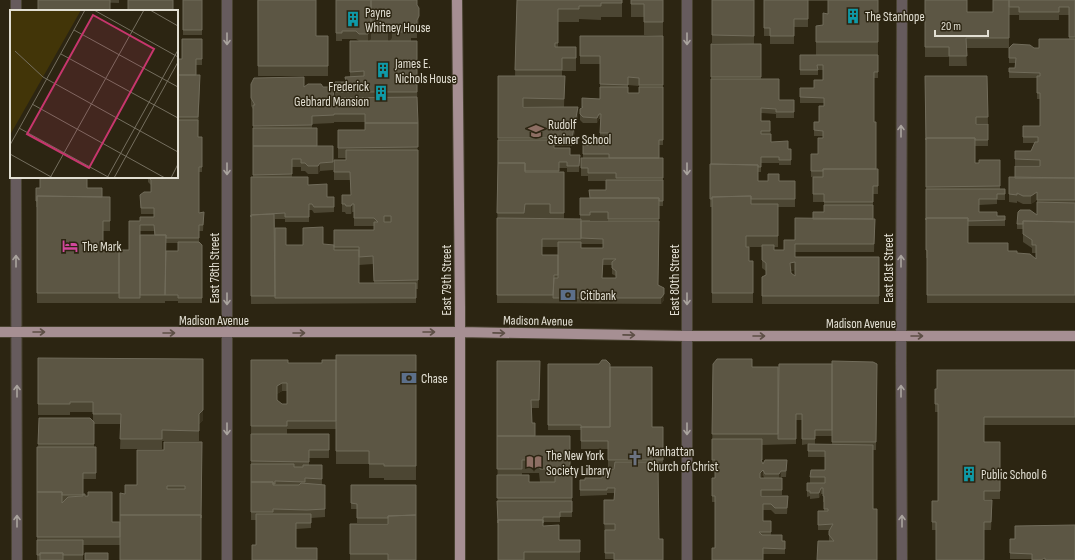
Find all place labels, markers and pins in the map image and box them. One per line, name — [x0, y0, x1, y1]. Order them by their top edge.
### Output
place label: Payne Whitney House — [365, 5, 431, 36]
building icon: The Stanhope — [844, 7, 862, 25]
place label: The Stanhope — [865, 9, 925, 25]
building icon: Payne Whitney House — [344, 10, 362, 28]
place label: James E. Nichols House — [394, 56, 457, 87]
building icon: James E. Nichols House — [374, 61, 392, 79]
place label: Frederick Gebhard Mansion — [294, 79, 369, 110]
building icon: Frederick Gebhard Mansion — [372, 84, 390, 102]
place label: Rudolf Steiner School — [548, 117, 611, 148]
school or university icon: Rudolf Steiner School — [527, 122, 545, 140]
hotel icon: The Mark — [61, 237, 79, 255]
place label: The Mark — [82, 239, 121, 255]
bank icon: Citibank — [559, 286, 577, 304]
place label: Citibank — [580, 288, 616, 304]
bank icon: Chase — [400, 369, 418, 387]
place label: Chase — [421, 371, 448, 387]
place label: Manhattan Church of Christ — [647, 444, 719, 475]
place label: The New York Society Library — [546, 448, 611, 479]
church icon: Manhattan Church of Christ — [626, 449, 644, 467]
library icon: The New York Society Library — [525, 453, 543, 471]
building icon: Public School 6 — [960, 465, 978, 483]
place label: Public School 6 — [981, 467, 1047, 483]

